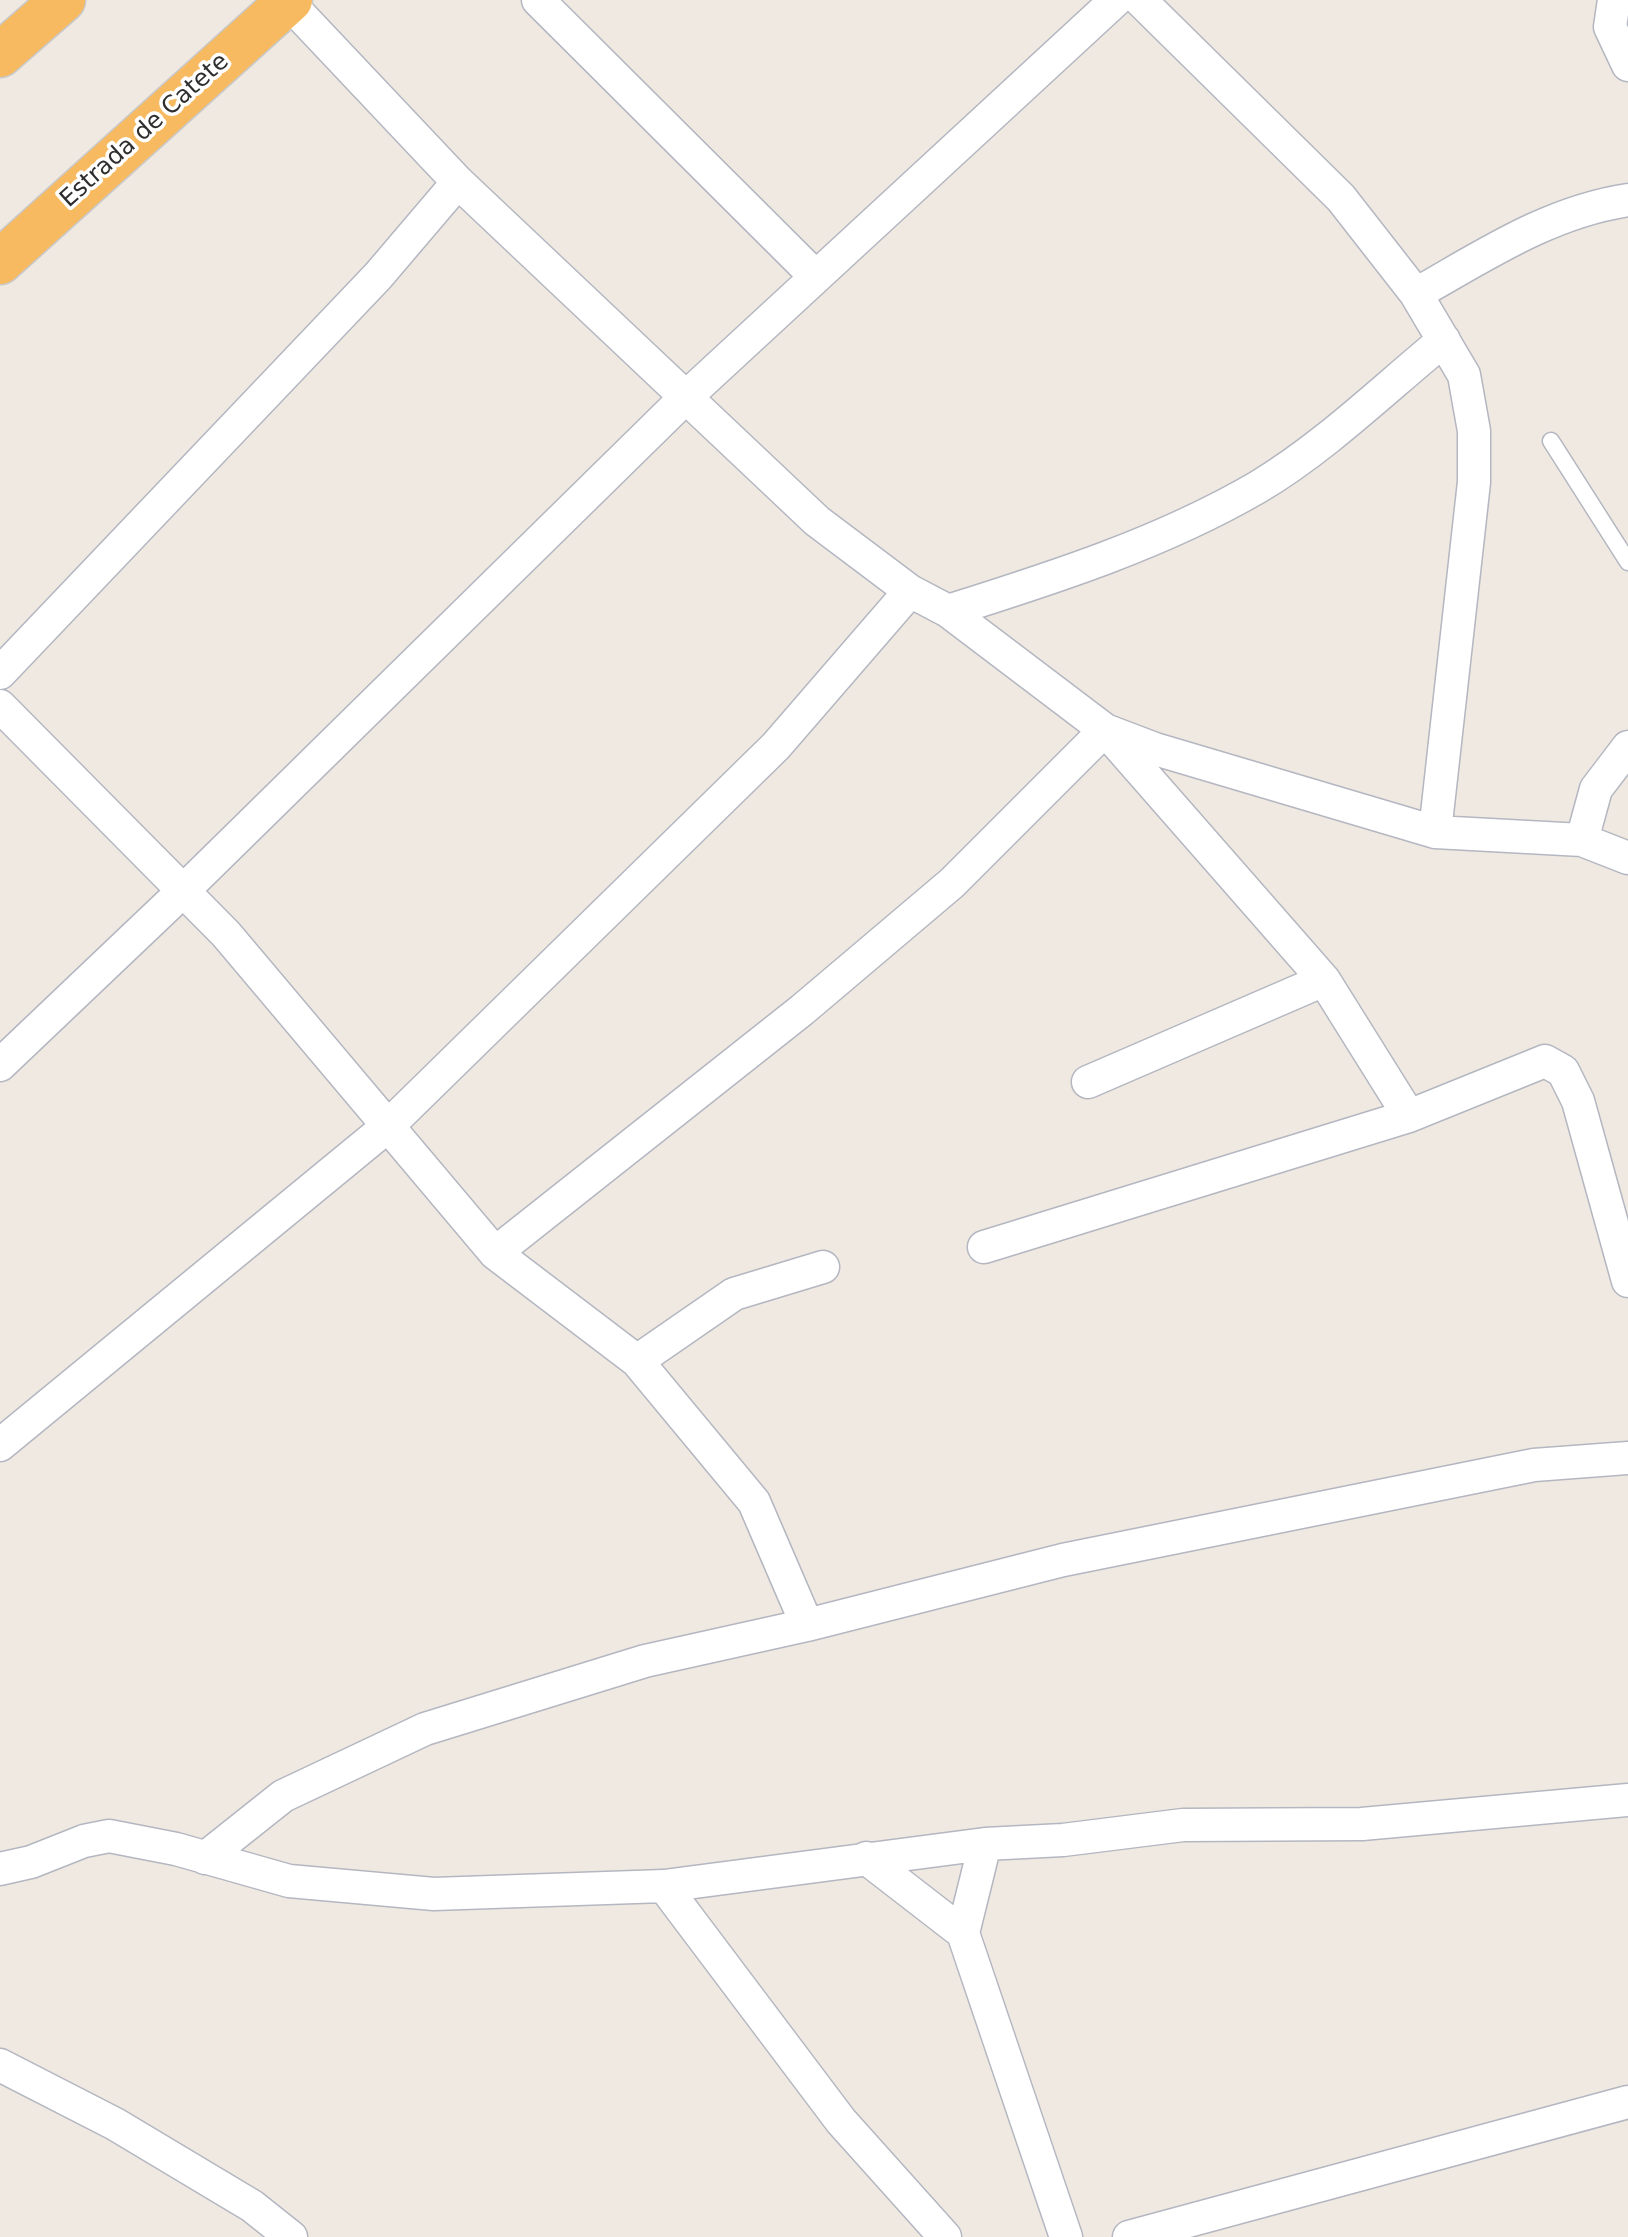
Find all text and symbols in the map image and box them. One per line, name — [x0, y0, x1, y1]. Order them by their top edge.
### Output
street label: Estrada de Catete — [55, 48, 235, 214]

